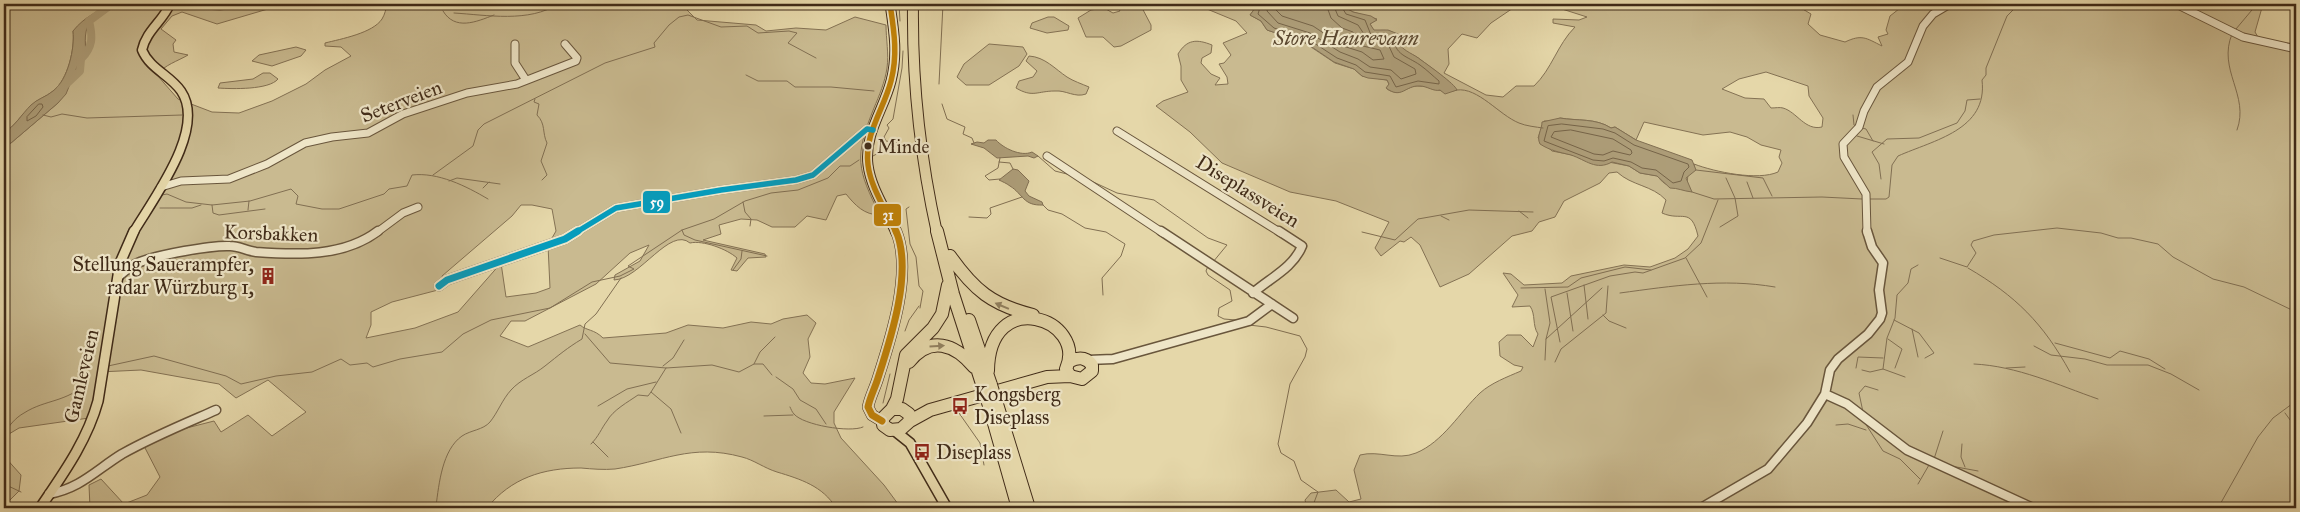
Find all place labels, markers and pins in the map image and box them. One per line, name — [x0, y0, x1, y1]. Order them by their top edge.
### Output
place label: Minde — [877, 135, 930, 158]
marker: Minde — [863, 141, 873, 151]
place label: Stellung Sauerampfer, radar Würzburg 1, — [73, 252, 254, 300]
building icon: Stellung Sauerampfer, radar Würzburg 1, — [258, 266, 278, 286]
place label: Kongsberg Diseplass — [974, 382, 1061, 429]
bus stop icon: Kongsberg Diseplass — [950, 396, 970, 416]
place label: Diseplass — [936, 440, 1011, 464]
bus stop icon: Diseplass — [912, 442, 932, 462]

